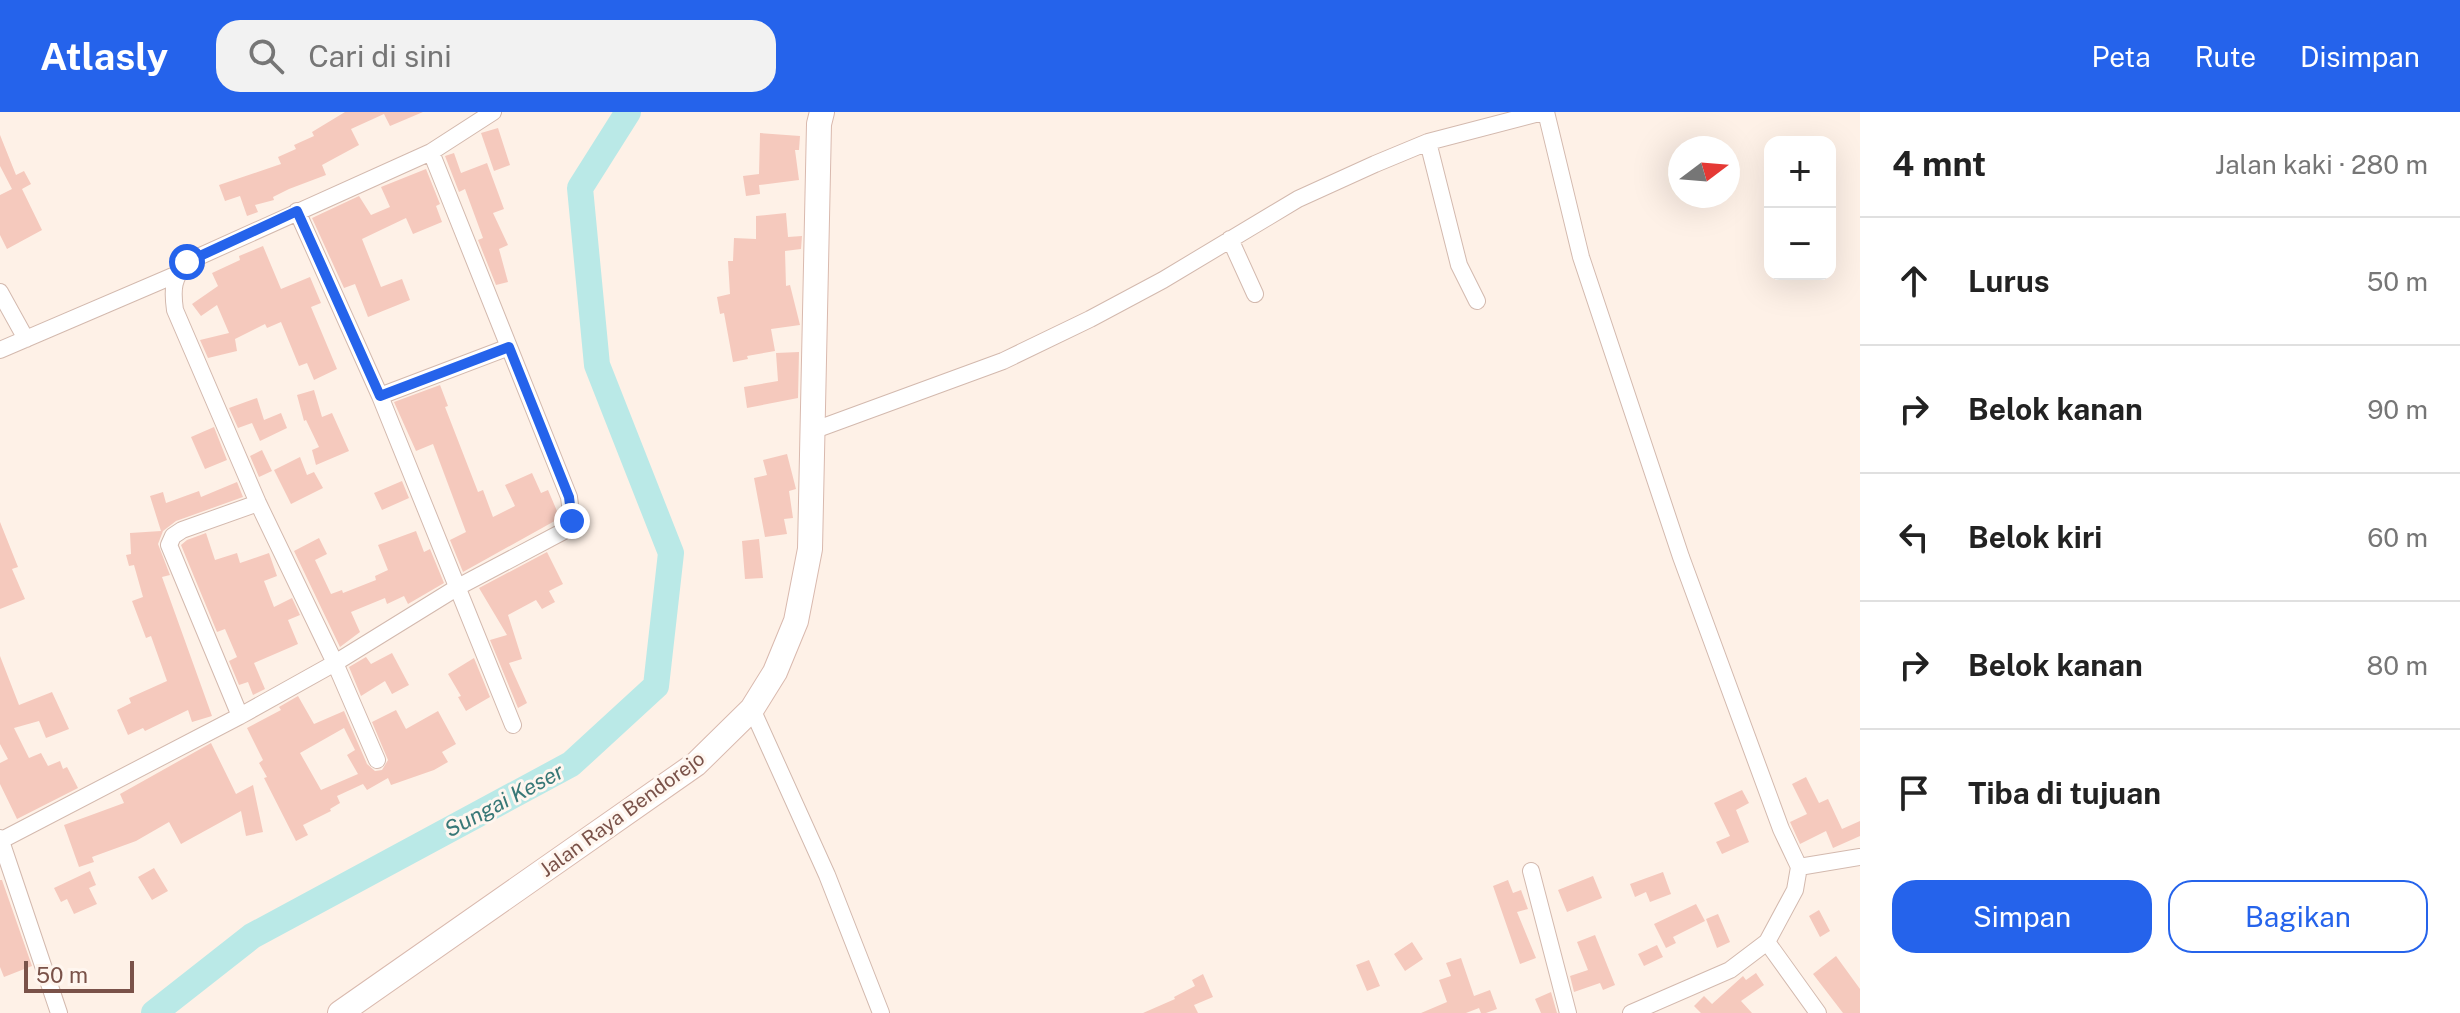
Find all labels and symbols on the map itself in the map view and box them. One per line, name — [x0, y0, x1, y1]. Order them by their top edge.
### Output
north arrow — [1668, 136, 1740, 208]
route start — [169, 244, 205, 280]
route end — [554, 503, 590, 539]
street label: Jalan Raya Bendorejo — [535, 746, 709, 882]
water label: Sungai Keser — [440, 757, 569, 842]
scale bar — [24, 957, 134, 993]

